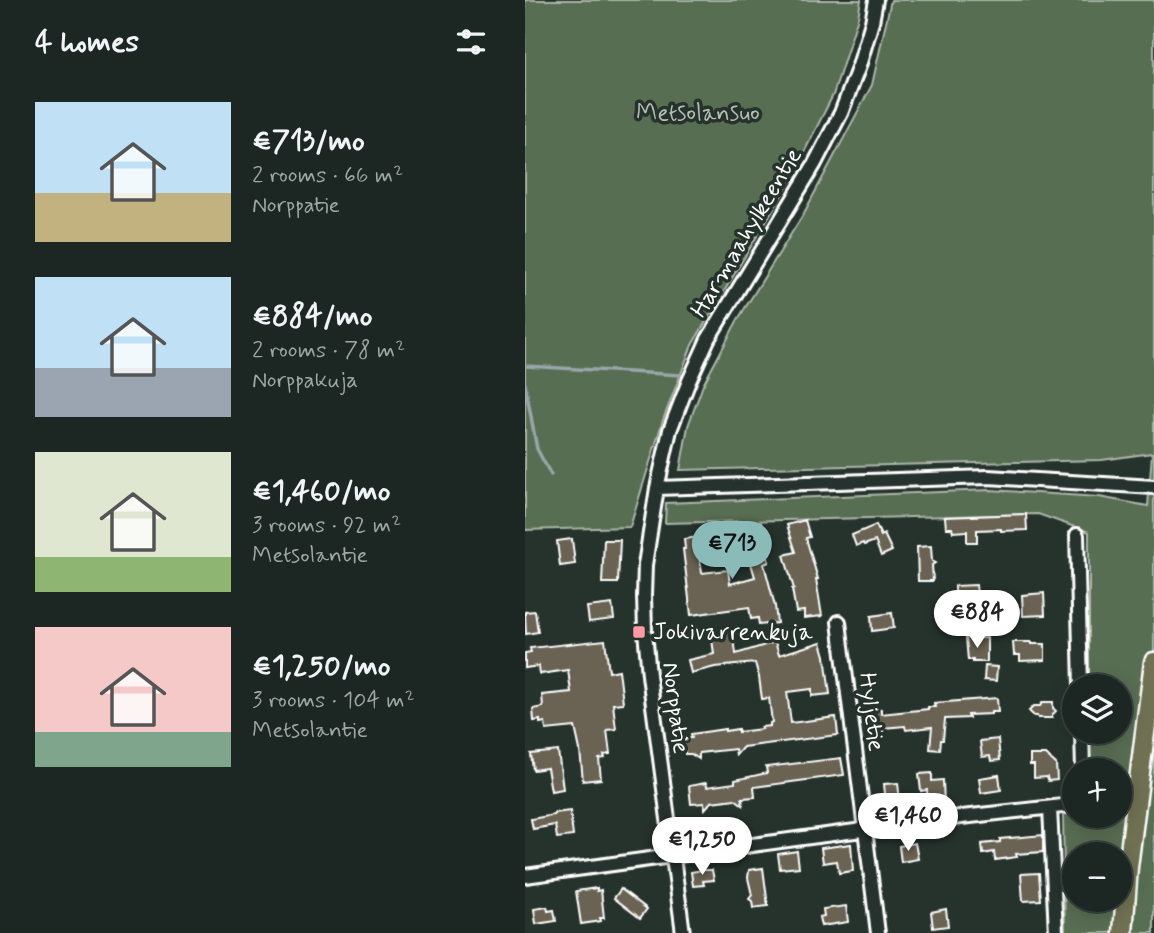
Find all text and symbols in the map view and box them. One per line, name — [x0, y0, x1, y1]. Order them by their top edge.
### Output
text: 4 homes — [35, 23, 139, 62]
icon: filters — [452, 23, 490, 61]
park label: Metsolansuo — [636, 98, 760, 129]
text: €713/mo — [252, 122, 365, 161]
icon: home — [91, 130, 175, 214]
street label: Harmaahylkeentie — [684, 142, 810, 324]
text: 2 rooms · 66 m² — [252, 161, 403, 191]
text: Norppatie — [252, 191, 340, 221]
text: €884/mo — [252, 297, 373, 336]
icon: home — [91, 305, 175, 389]
text: 2 rooms · 78 m² — [252, 336, 405, 366]
text: Norppakuja — [252, 366, 358, 396]
text: €1,460/mo — [252, 472, 390, 511]
icon: home — [91, 480, 175, 564]
text: 3 rooms · 92 m² — [252, 511, 401, 541]
pin: €713 — [691, 522, 773, 581]
text: €713 — [708, 529, 756, 559]
text: Metsolantie — [252, 541, 368, 571]
pin: €884 — [936, 590, 1018, 650]
text: €884 — [950, 598, 1004, 628]
place label: Jokivarrenkuja — [653, 617, 813, 648]
marker: Jokivarrenkuja — [631, 624, 647, 640]
text: €1,250/mo — [252, 647, 391, 686]
icon: home — [91, 655, 175, 739]
street label: Norppatie — [654, 661, 696, 756]
street label: Hyljetie — [851, 671, 891, 753]
map controls — [1062, 674, 1132, 912]
button: layers — [1062, 674, 1132, 744]
text: 3 rooms · 104 m² — [252, 686, 415, 716]
text: Metsolantie — [252, 716, 368, 746]
button: + — [1062, 758, 1132, 828]
pin: €1,460 — [851, 794, 965, 853]
text: €1,460 — [874, 801, 942, 831]
pin: €1,250 — [645, 818, 759, 877]
text: €1,250 — [668, 825, 736, 855]
button: − — [1062, 842, 1132, 912]

